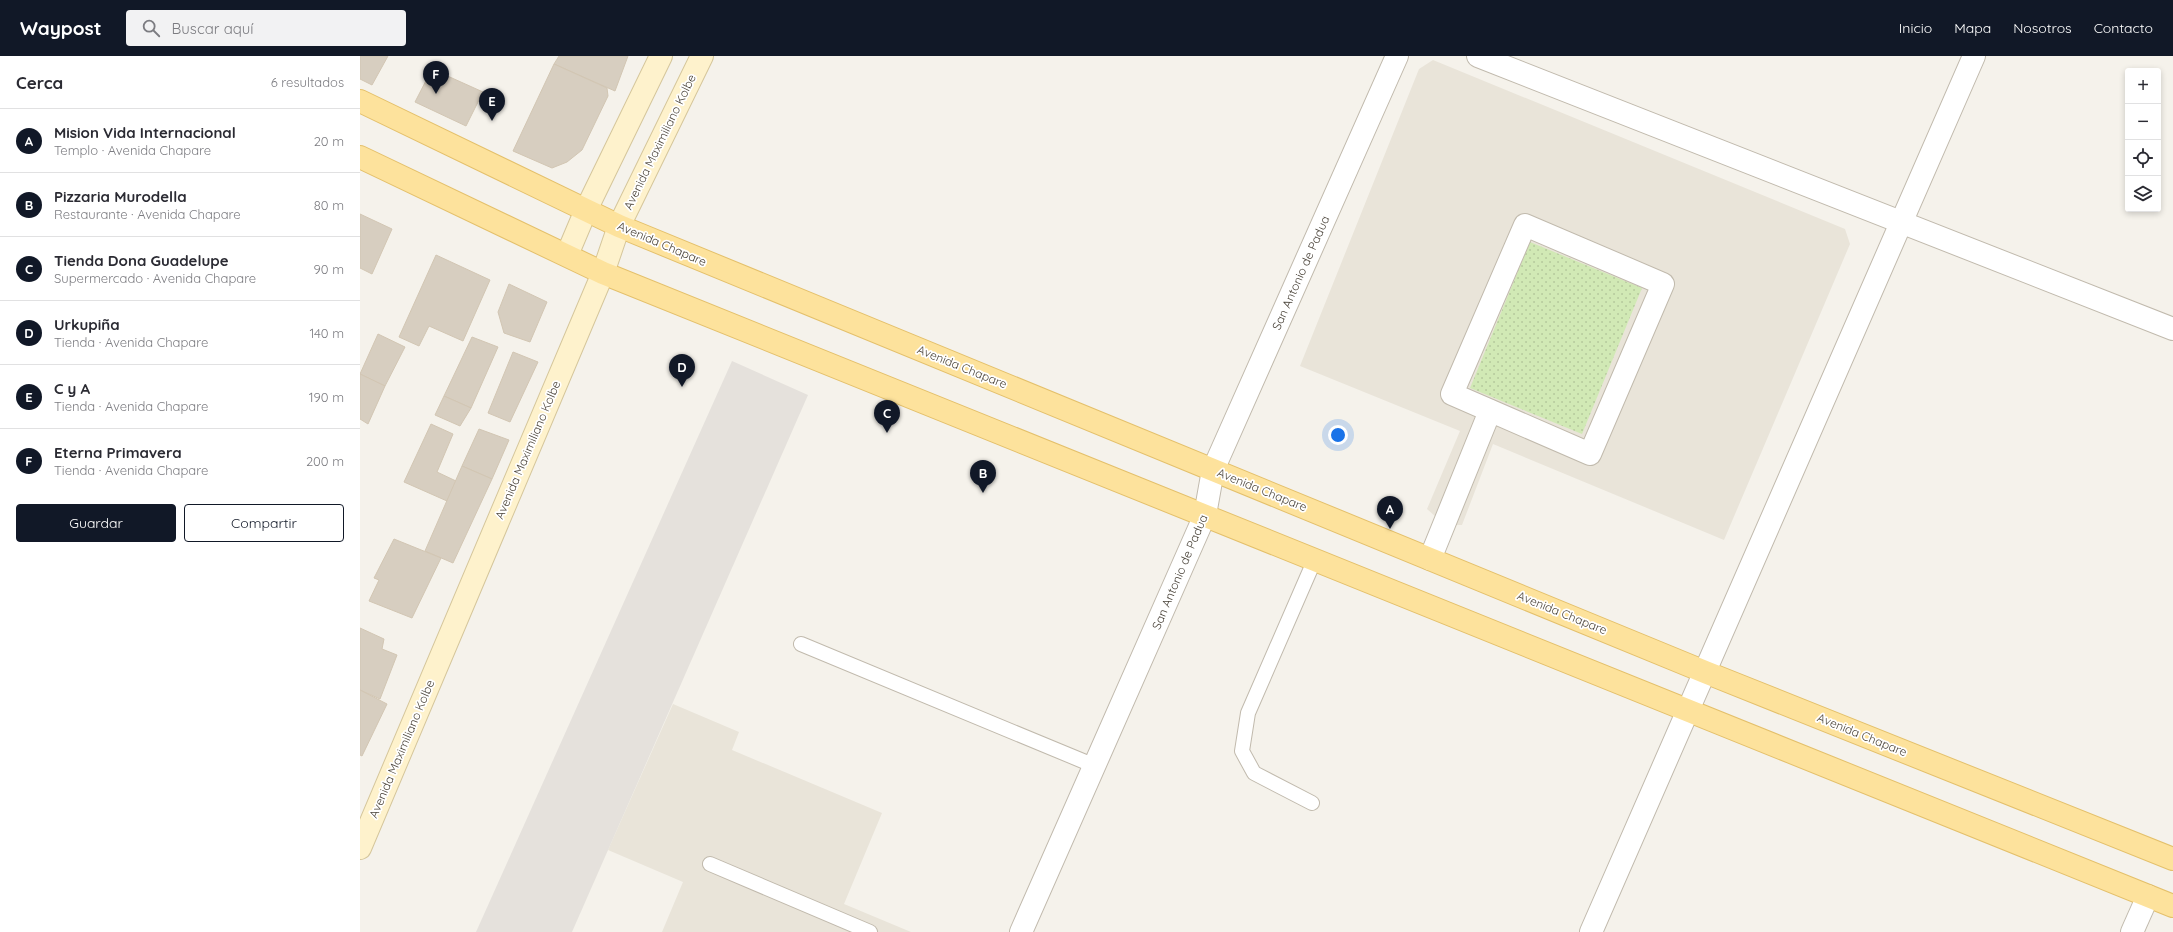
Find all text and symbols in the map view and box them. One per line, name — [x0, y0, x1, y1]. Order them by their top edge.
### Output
search box — [126, 10, 406, 46]
text: Waypost — [20, 16, 102, 40]
icon: search — [140, 17, 162, 39]
text: Buscar aquí — [172, 19, 254, 38]
text: Inicio — [1899, 19, 1932, 37]
text: Mapa — [1954, 19, 1991, 37]
text: Nosotros — [2013, 19, 2072, 37]
text: Contacto — [2094, 19, 2153, 37]
pin: F — [423, 61, 449, 94]
map controls — [2125, 68, 2161, 212]
button: + — [2125, 68, 2161, 104]
street label: Avenida Maximiliano Kolbe — [620, 71, 699, 212]
text: Cerca — [16, 72, 63, 93]
text: 6 resultados — [271, 74, 344, 90]
pin: E — [479, 88, 505, 121]
button: − — [2125, 104, 2161, 140]
text: Mision Vida Internacional — [54, 123, 236, 142]
text: A — [25, 133, 33, 149]
text: 20 m — [314, 133, 344, 149]
button: locate — [2125, 140, 2161, 176]
text: Templo · Avenida Chapare — [54, 142, 211, 158]
button: layers — [2125, 176, 2161, 212]
text: Pizzaria Murodella — [54, 187, 187, 206]
text: B — [25, 197, 33, 213]
text: 80 m — [314, 197, 344, 213]
text: Restaurante · Avenida Chapare — [54, 206, 241, 222]
street label: San Antonio de Padua — [1269, 213, 1333, 332]
street label: Avenida Chapare — [615, 218, 709, 269]
text: Tienda Dona Guadelupe — [54, 251, 229, 270]
text: C — [25, 261, 33, 277]
text: 90 m — [314, 261, 344, 277]
text: Supermercado · Avenida Chapare — [54, 270, 256, 286]
text: Urkupiña — [54, 315, 120, 334]
text: D — [24, 325, 34, 341]
text: 140 m — [309, 325, 344, 341]
text: Tienda · Avenida Chapare — [54, 334, 208, 350]
street label: Avenida Chapare — [915, 342, 1009, 391]
pin: D — [669, 354, 695, 387]
street label: Avenida Maximiliano Kolbe — [492, 378, 564, 521]
text: C y A — [54, 379, 90, 398]
text: E — [25, 389, 33, 405]
text: 190 m — [309, 389, 344, 405]
text: Tienda · Avenida Chapare — [54, 398, 208, 414]
pin: C — [874, 400, 900, 433]
your location — [1328, 425, 1348, 445]
text: Eterna Primavera — [54, 443, 182, 462]
text: F — [25, 453, 33, 469]
text: 200 m — [306, 453, 344, 469]
pin: B — [970, 460, 996, 493]
text: Tienda · Avenida Chapare — [54, 462, 208, 478]
street label: Avenida Chapare — [1215, 465, 1309, 514]
pin: A — [1377, 496, 1403, 529]
button: Guardar — [16, 504, 176, 542]
button: Compartir — [184, 504, 344, 542]
street label: San Antonio de Padua — [1149, 512, 1211, 632]
street label: Avenida Chapare — [1515, 588, 1609, 637]
street label: Avenida Maximiliano Kolbe — [366, 677, 438, 820]
street label: Avenida Chapare — [1815, 710, 1909, 759]

